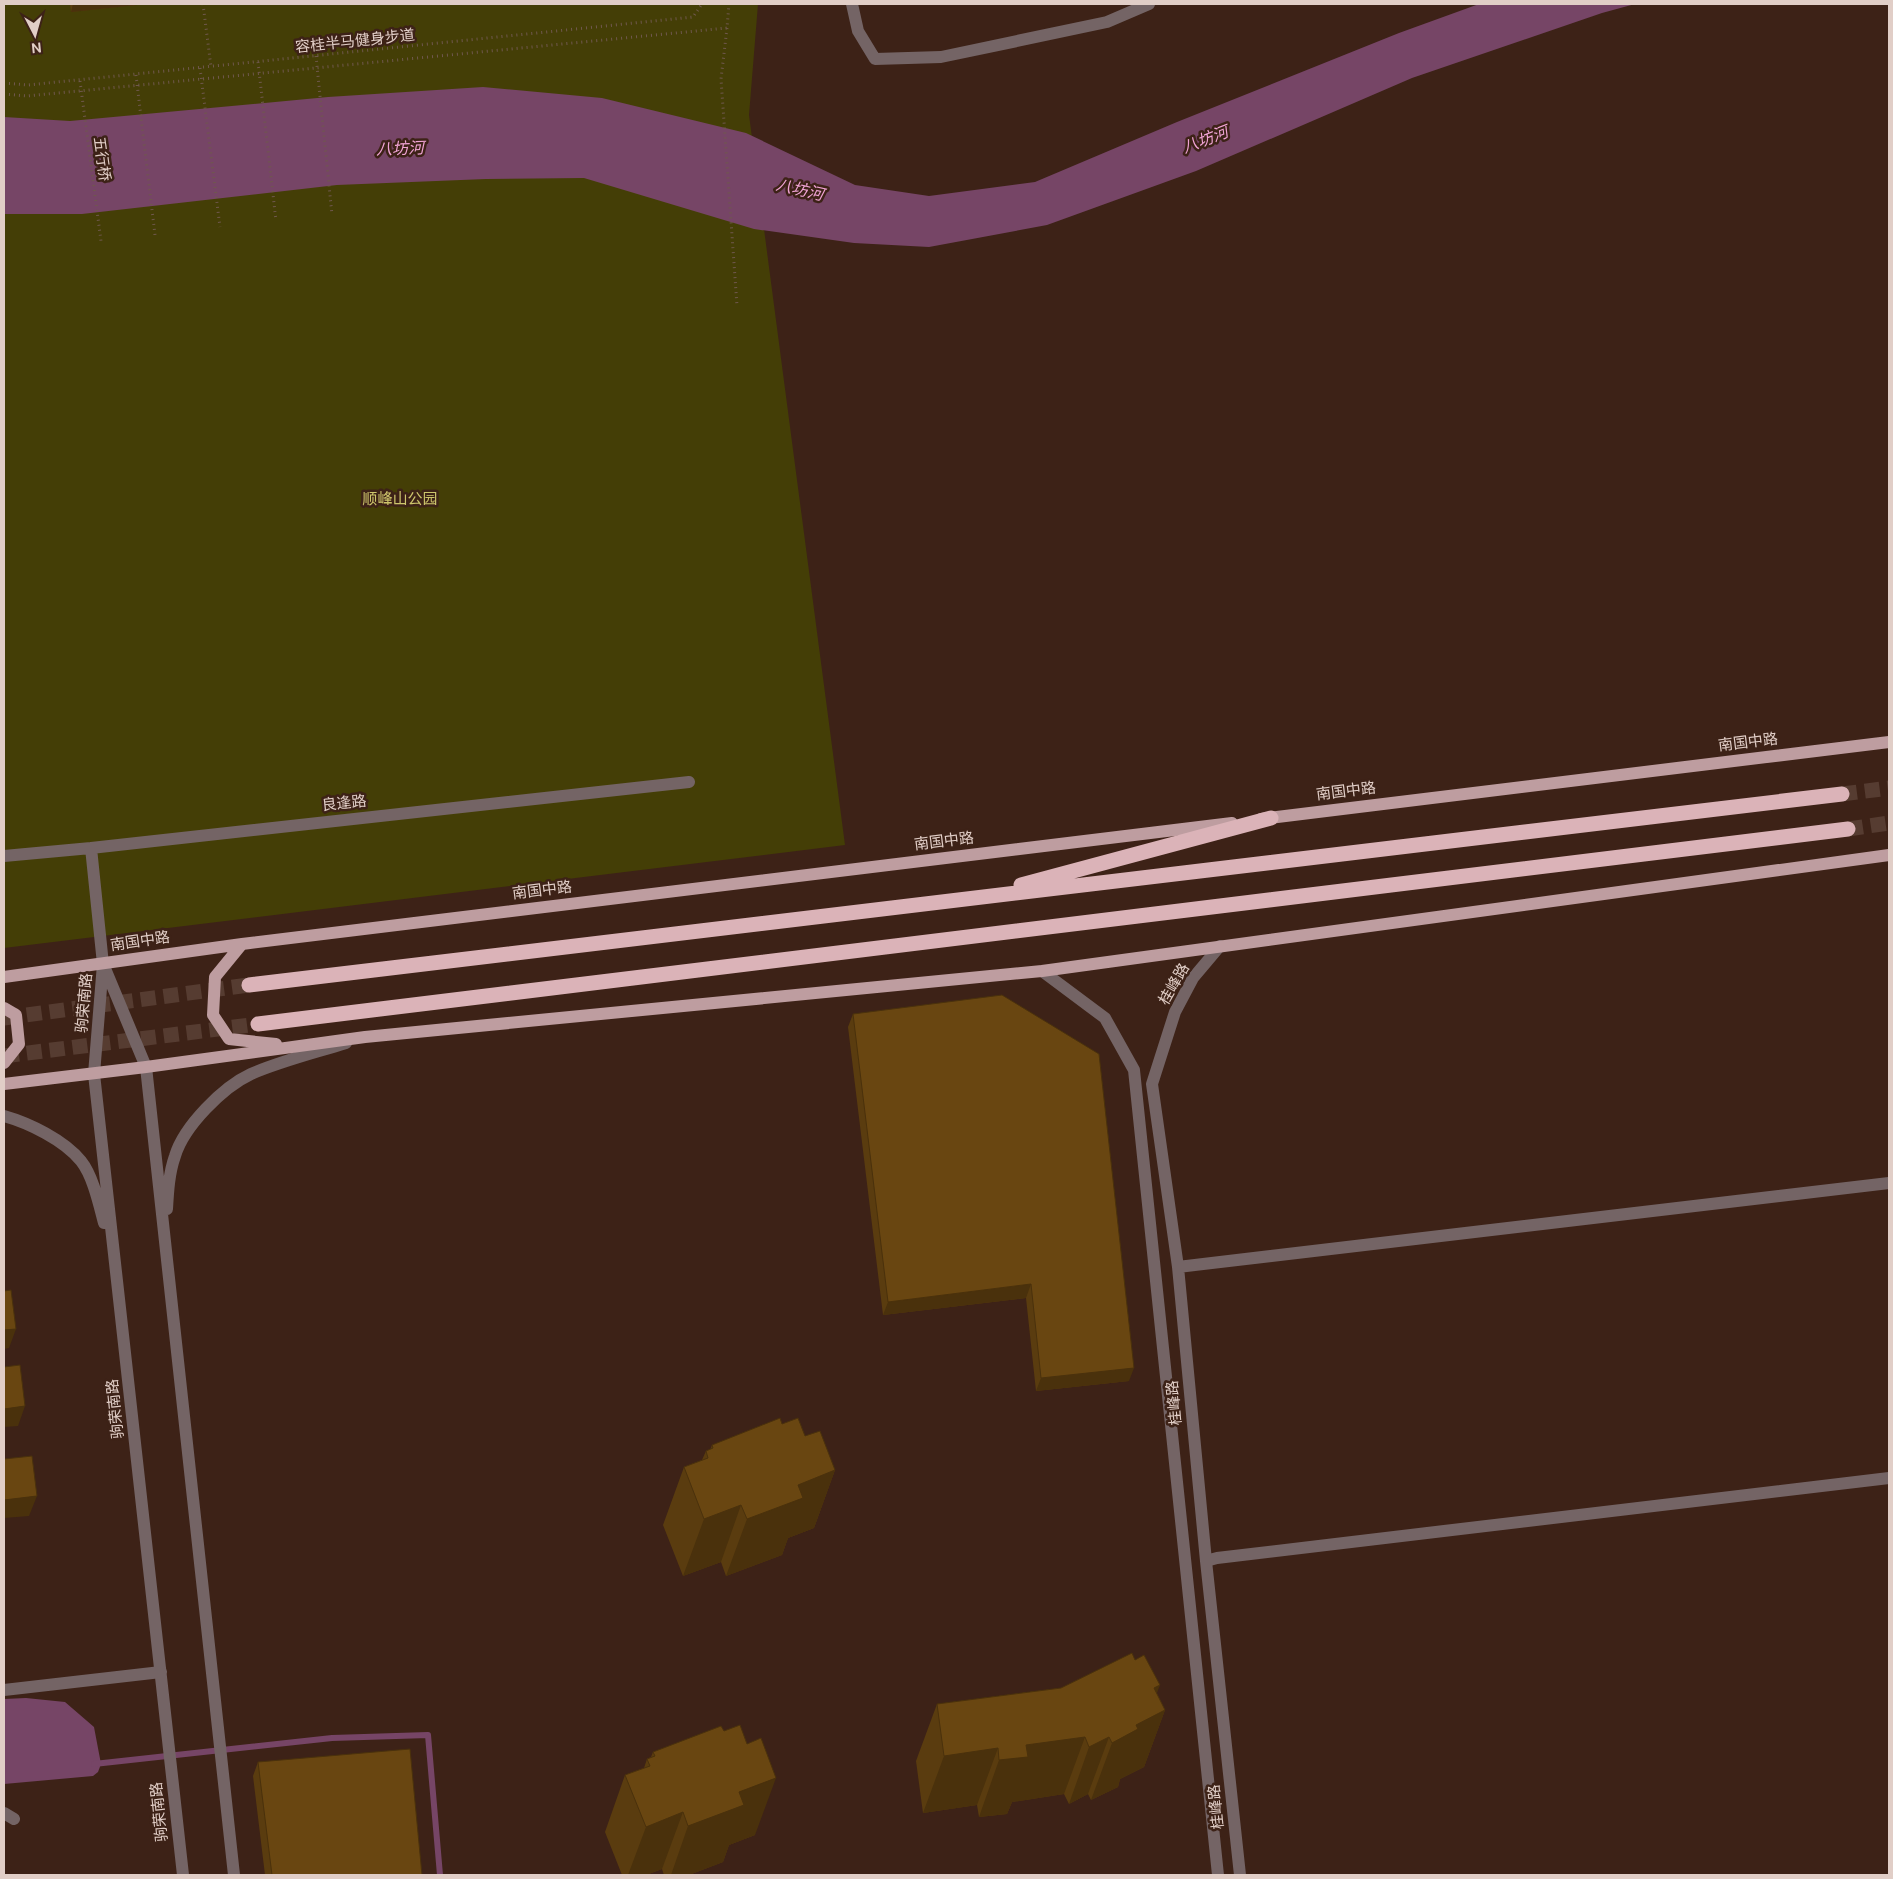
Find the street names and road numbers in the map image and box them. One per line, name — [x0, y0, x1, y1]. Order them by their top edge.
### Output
street label: 容桂半马健身步道 — [294, 25, 416, 57]
street label: 五行桥 — [89, 135, 115, 183]
street label: 南国中路 — [1717, 728, 1779, 756]
street label: 南国中路 — [1315, 777, 1377, 805]
street label: 良逢路 — [321, 791, 367, 815]
street label: 南国中路 — [913, 827, 975, 855]
street label: 南国中路 — [511, 876, 573, 904]
street label: 南国中路 — [109, 927, 171, 955]
street label: 桂峰路 — [1154, 960, 1194, 1008]
street label: 驹荣南路 — [71, 972, 97, 1034]
street label: 驹荣南路 — [102, 1378, 128, 1440]
street label: 桂峰路 — [1162, 1380, 1186, 1426]
street label: 驹荣南路 — [146, 1781, 172, 1843]
street label: 桂峰路 — [1204, 1784, 1228, 1830]

